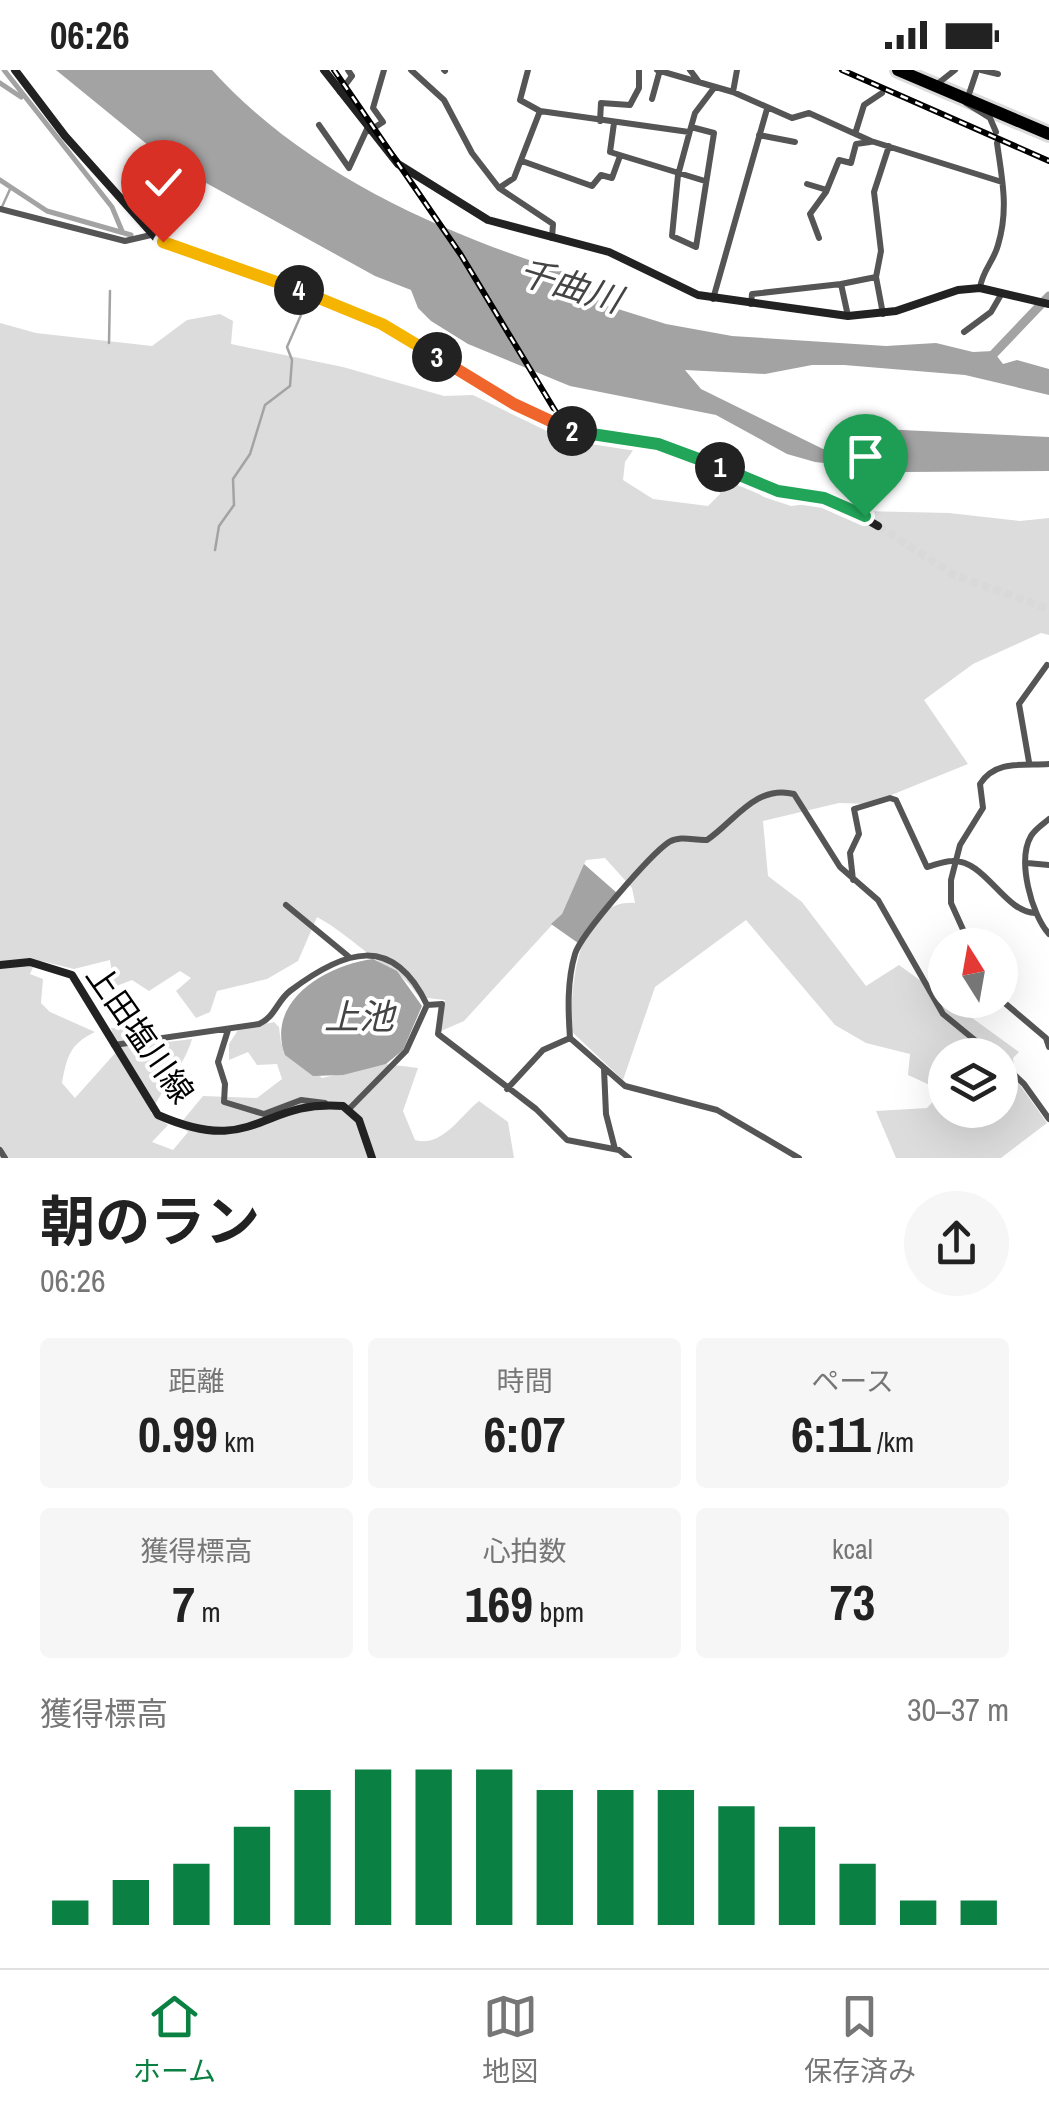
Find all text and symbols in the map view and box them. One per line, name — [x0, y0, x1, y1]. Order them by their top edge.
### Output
text: 06:26 — [50, 10, 130, 61]
pin — [121, 140, 206, 243]
icon: check — [136, 155, 191, 210]
water label: 千曲川 — [513, 248, 631, 325]
pin: 4 — [274, 265, 324, 315]
text: 4 — [293, 271, 305, 309]
pin: 3 — [412, 332, 462, 382]
text: 3 — [431, 338, 443, 376]
pin: 2 — [547, 406, 597, 456]
text: 2 — [566, 412, 578, 450]
pin — [823, 414, 908, 517]
icon: arrive — [838, 429, 893, 484]
pin: 1 — [695, 442, 745, 492]
text: 1 — [714, 448, 726, 486]
north arrow — [928, 928, 1018, 1018]
map controls — [928, 928, 1018, 1128]
street label: 上田塩川線 — [77, 956, 204, 1112]
water label: 上池 — [324, 993, 397, 1040]
button: layers — [928, 1038, 1018, 1128]
text: 朝のラン — [40, 1184, 260, 1258]
button: share — [904, 1191, 1009, 1296]
text: 06:26 — [40, 1259, 106, 1302]
text: 距離 — [168, 1362, 225, 1400]
text: 時間 — [496, 1362, 553, 1400]
text: ペース — [811, 1362, 894, 1400]
text: 0.99 — [138, 1400, 218, 1468]
text: 6:07 — [483, 1400, 566, 1468]
text: 6:11 — [791, 1400, 871, 1468]
text: km — [218, 1423, 255, 1461]
text: /km — [871, 1423, 914, 1461]
text: kcal — [832, 1530, 873, 1568]
text: 獲得標高 — [140, 1532, 253, 1570]
text: 心拍数 — [482, 1532, 567, 1570]
text: 73 — [830, 1568, 875, 1636]
text: 7 — [172, 1570, 195, 1638]
text: 169 — [465, 1570, 533, 1638]
text: m — [195, 1593, 221, 1631]
text: bpm — [533, 1593, 584, 1631]
text: 30–37 m — [907, 1688, 1009, 1731]
text: 獲得標高 — [40, 1692, 168, 1735]
tab: ホーム — [133, 1989, 216, 2090]
tab: 地図 — [482, 1989, 538, 2090]
tab: 保存済み — [804, 1989, 916, 2090]

